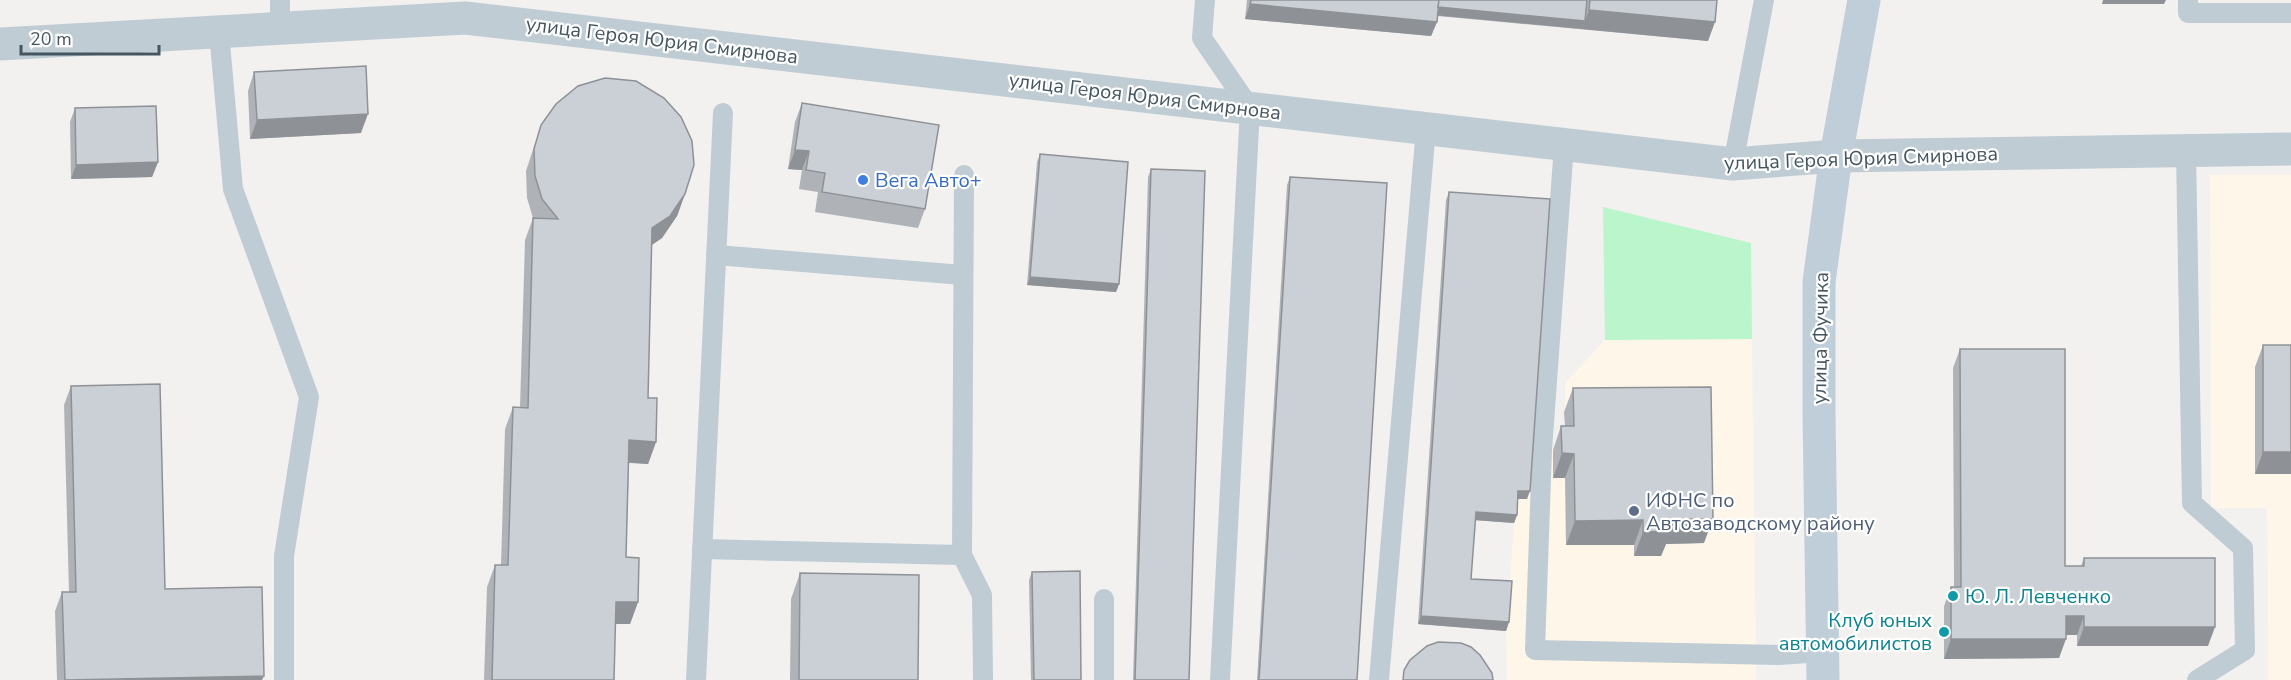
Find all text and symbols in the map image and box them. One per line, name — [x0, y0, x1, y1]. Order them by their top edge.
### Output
street label: улица Героя Юрия Смирнова — [524, 10, 800, 71]
scale bar — [21, 18, 159, 56]
text: 20 m — [30, 27, 72, 51]
street label: улица Героя Юрия Смирнова — [1007, 66, 1283, 127]
street label: улица Героя Юрия Смирнова — [1724, 140, 1998, 177]
place label: Вега Авто+ — [875, 167, 982, 194]
marker: Вега Авто+ — [856, 173, 870, 187]
street label: улица Фучика — [1806, 272, 1835, 404]
place label: ИФНС по Автозаводскому району — [1646, 487, 1875, 537]
marker: ИФНС по Автозаводскому району — [1627, 504, 1641, 518]
place label: Ю. Л. Левченко — [1965, 583, 2111, 610]
marker: Ю. Л. Левченко — [1946, 589, 1960, 603]
place label: Клуб юных автомобилистов — [1779, 607, 1932, 657]
marker: Клуб юных автомобилистов — [1937, 625, 1951, 639]

